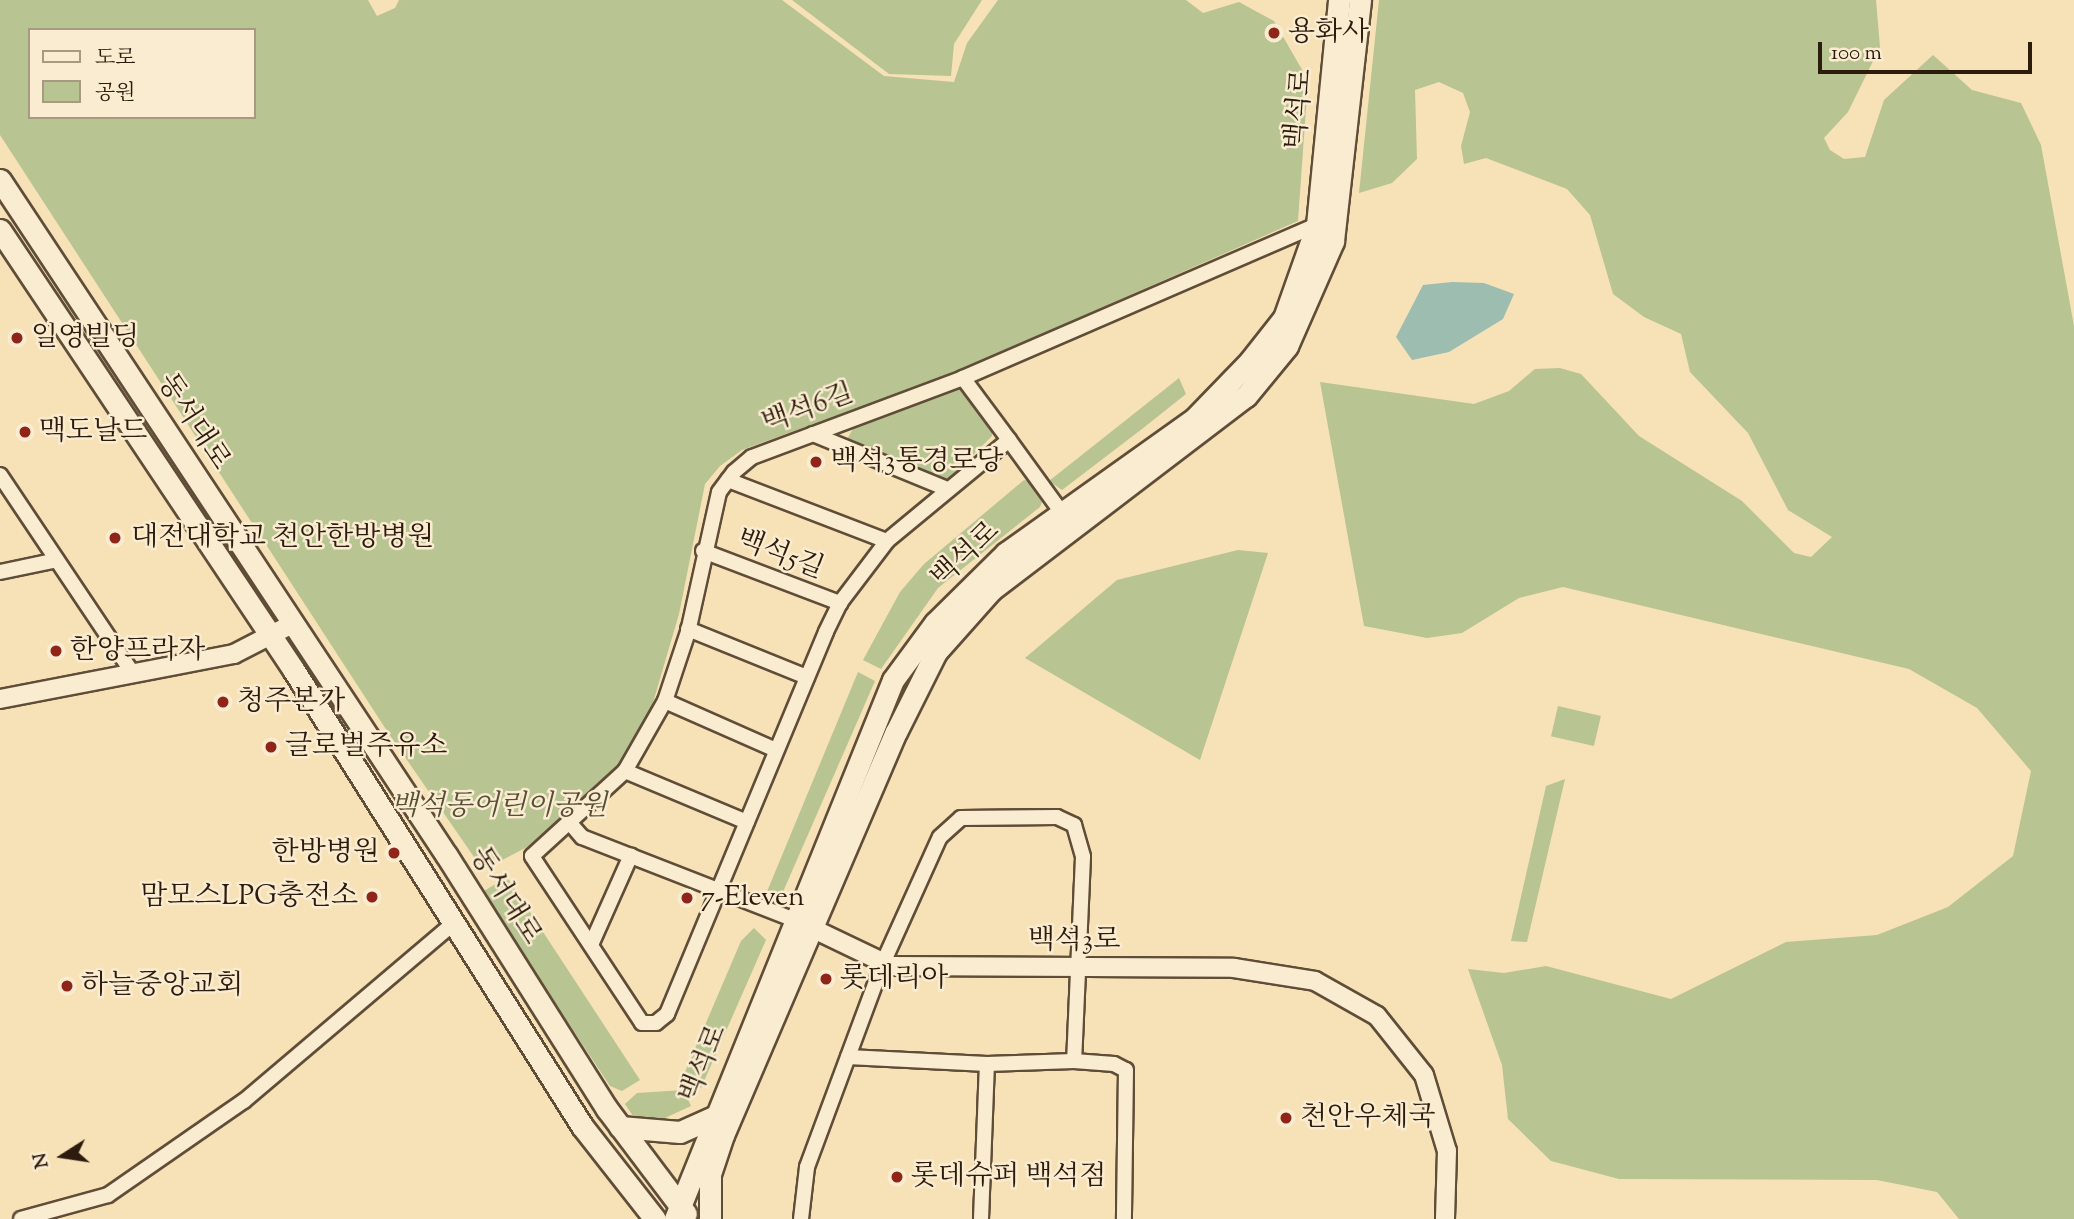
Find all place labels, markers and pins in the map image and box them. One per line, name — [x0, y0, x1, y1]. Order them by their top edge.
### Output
place label: 용화사 — [1288, 16, 1369, 50]
marker: 용화사 — [1266, 25, 1282, 41]
place label: 일영빌딩 — [31, 321, 139, 355]
marker: 일영빌딩 — [9, 330, 25, 346]
place label: 맥도날드 — [39, 415, 147, 449]
marker: 맥도날드 — [17, 424, 33, 440]
place label: 백석3통경로당 — [830, 445, 1004, 479]
marker: 백석3통경로당 — [808, 454, 824, 470]
place label: 대전대학교 천안한방병원 — [131, 521, 434, 555]
marker: 대전대학교 천안한방병원 — [105, 528, 125, 548]
place label: 한양프라자 — [70, 634, 205, 668]
marker: 한양프라자 — [48, 643, 64, 659]
place label: 청주본가 — [237, 685, 345, 719]
marker: 청주본가 — [215, 694, 231, 710]
place label: 글로벌주유소 — [285, 730, 447, 764]
marker: 글로벌주유소 — [263, 739, 279, 755]
place label: 한방병원 — [272, 836, 380, 870]
marker: 한방병원 — [386, 845, 402, 861]
place label: 맘모스LPG충전소 — [140, 880, 358, 914]
place label: 7-Eleven — [701, 881, 805, 915]
marker: 맘모스LPG충전소 — [364, 889, 380, 905]
marker: 7-Eleven — [679, 890, 695, 906]
place label: 롯데리아 — [840, 962, 948, 996]
place label: 하늘중앙교회 — [81, 969, 243, 1003]
marker: 롯데리아 — [818, 971, 834, 987]
marker: 하늘중앙교회 — [59, 978, 75, 994]
place label: 천안우체국 — [1300, 1101, 1435, 1135]
marker: 천안우체국 — [1278, 1110, 1294, 1126]
place label: 롯데슈퍼 백석점 — [911, 1160, 1106, 1194]
marker: 롯데슈퍼 백석점 — [889, 1169, 905, 1185]

